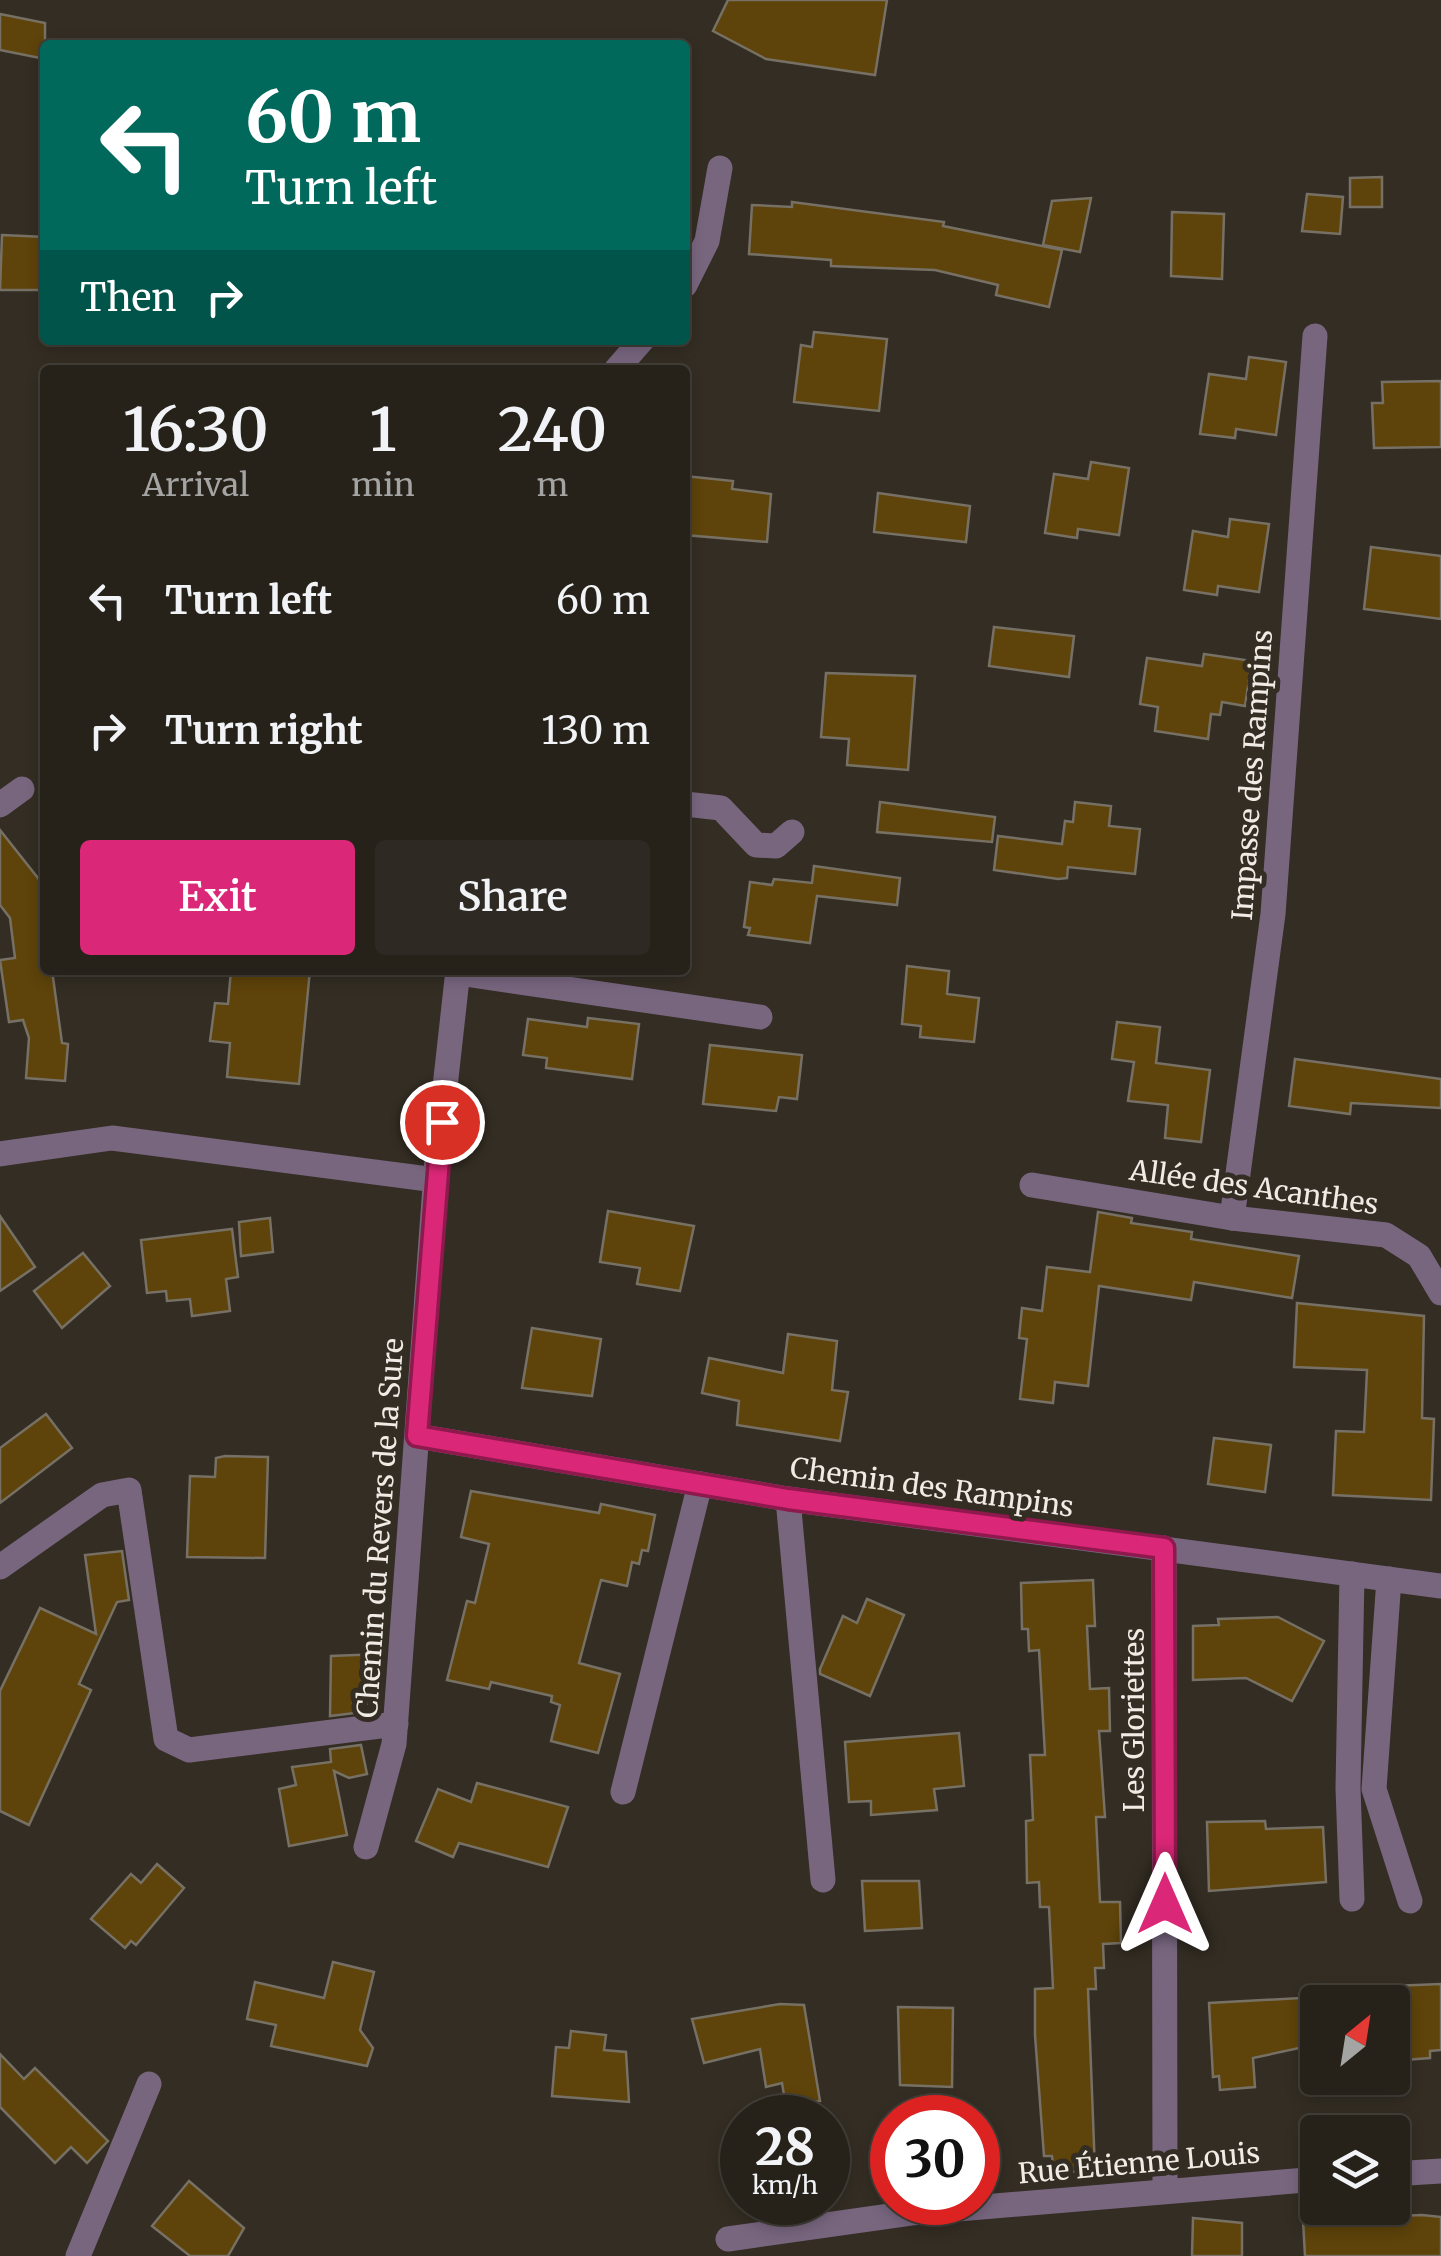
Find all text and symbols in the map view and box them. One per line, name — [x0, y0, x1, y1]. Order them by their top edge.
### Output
text: 60 m — [245, 73, 421, 161]
icon: left — [80, 80, 210, 210]
text: Turn left — [245, 160, 437, 216]
icon: right — [197, 270, 252, 325]
text: Then — [80, 274, 177, 321]
text: 16:30 — [123, 392, 269, 467]
text: 1 — [369, 392, 397, 467]
text: 240 — [497, 392, 607, 467]
text: Arrival — [142, 465, 249, 505]
text: min — [351, 465, 415, 505]
text: m — [536, 465, 568, 505]
icon: left — [80, 573, 135, 628]
text: Turn left — [165, 577, 332, 624]
text: 60 m — [556, 577, 650, 624]
street label: Impasse des Rampins — [1224, 628, 1280, 922]
icon: right — [80, 703, 135, 758]
text: Turn right — [165, 707, 363, 754]
text: 130 m — [541, 707, 650, 754]
button: Exit — [80, 840, 355, 955]
button: Share — [375, 840, 650, 955]
pin — [400, 1080, 485, 1165]
icon: arrive — [415, 1095, 470, 1150]
street label: Allée des Acanthes — [1126, 1152, 1381, 1222]
street label: Chemin du Revers de la Sure — [349, 1337, 411, 1719]
street label: Chemin des Rampins — [788, 1449, 1076, 1525]
street label: Les Gloriettes — [1116, 1628, 1152, 1812]
position arrow — [1113, 1852, 1217, 1956]
north arrow — [1300, 1985, 1410, 2095]
map controls — [1300, 1985, 1410, 2225]
speed limit sign: 30 — [870, 2095, 1000, 2225]
button: layers — [1300, 2115, 1410, 2225]
text: 28 — [755, 2116, 815, 2179]
street label: Rue Étienne Louis — [1017, 2134, 1261, 2192]
text: km/h — [752, 2169, 818, 2201]

